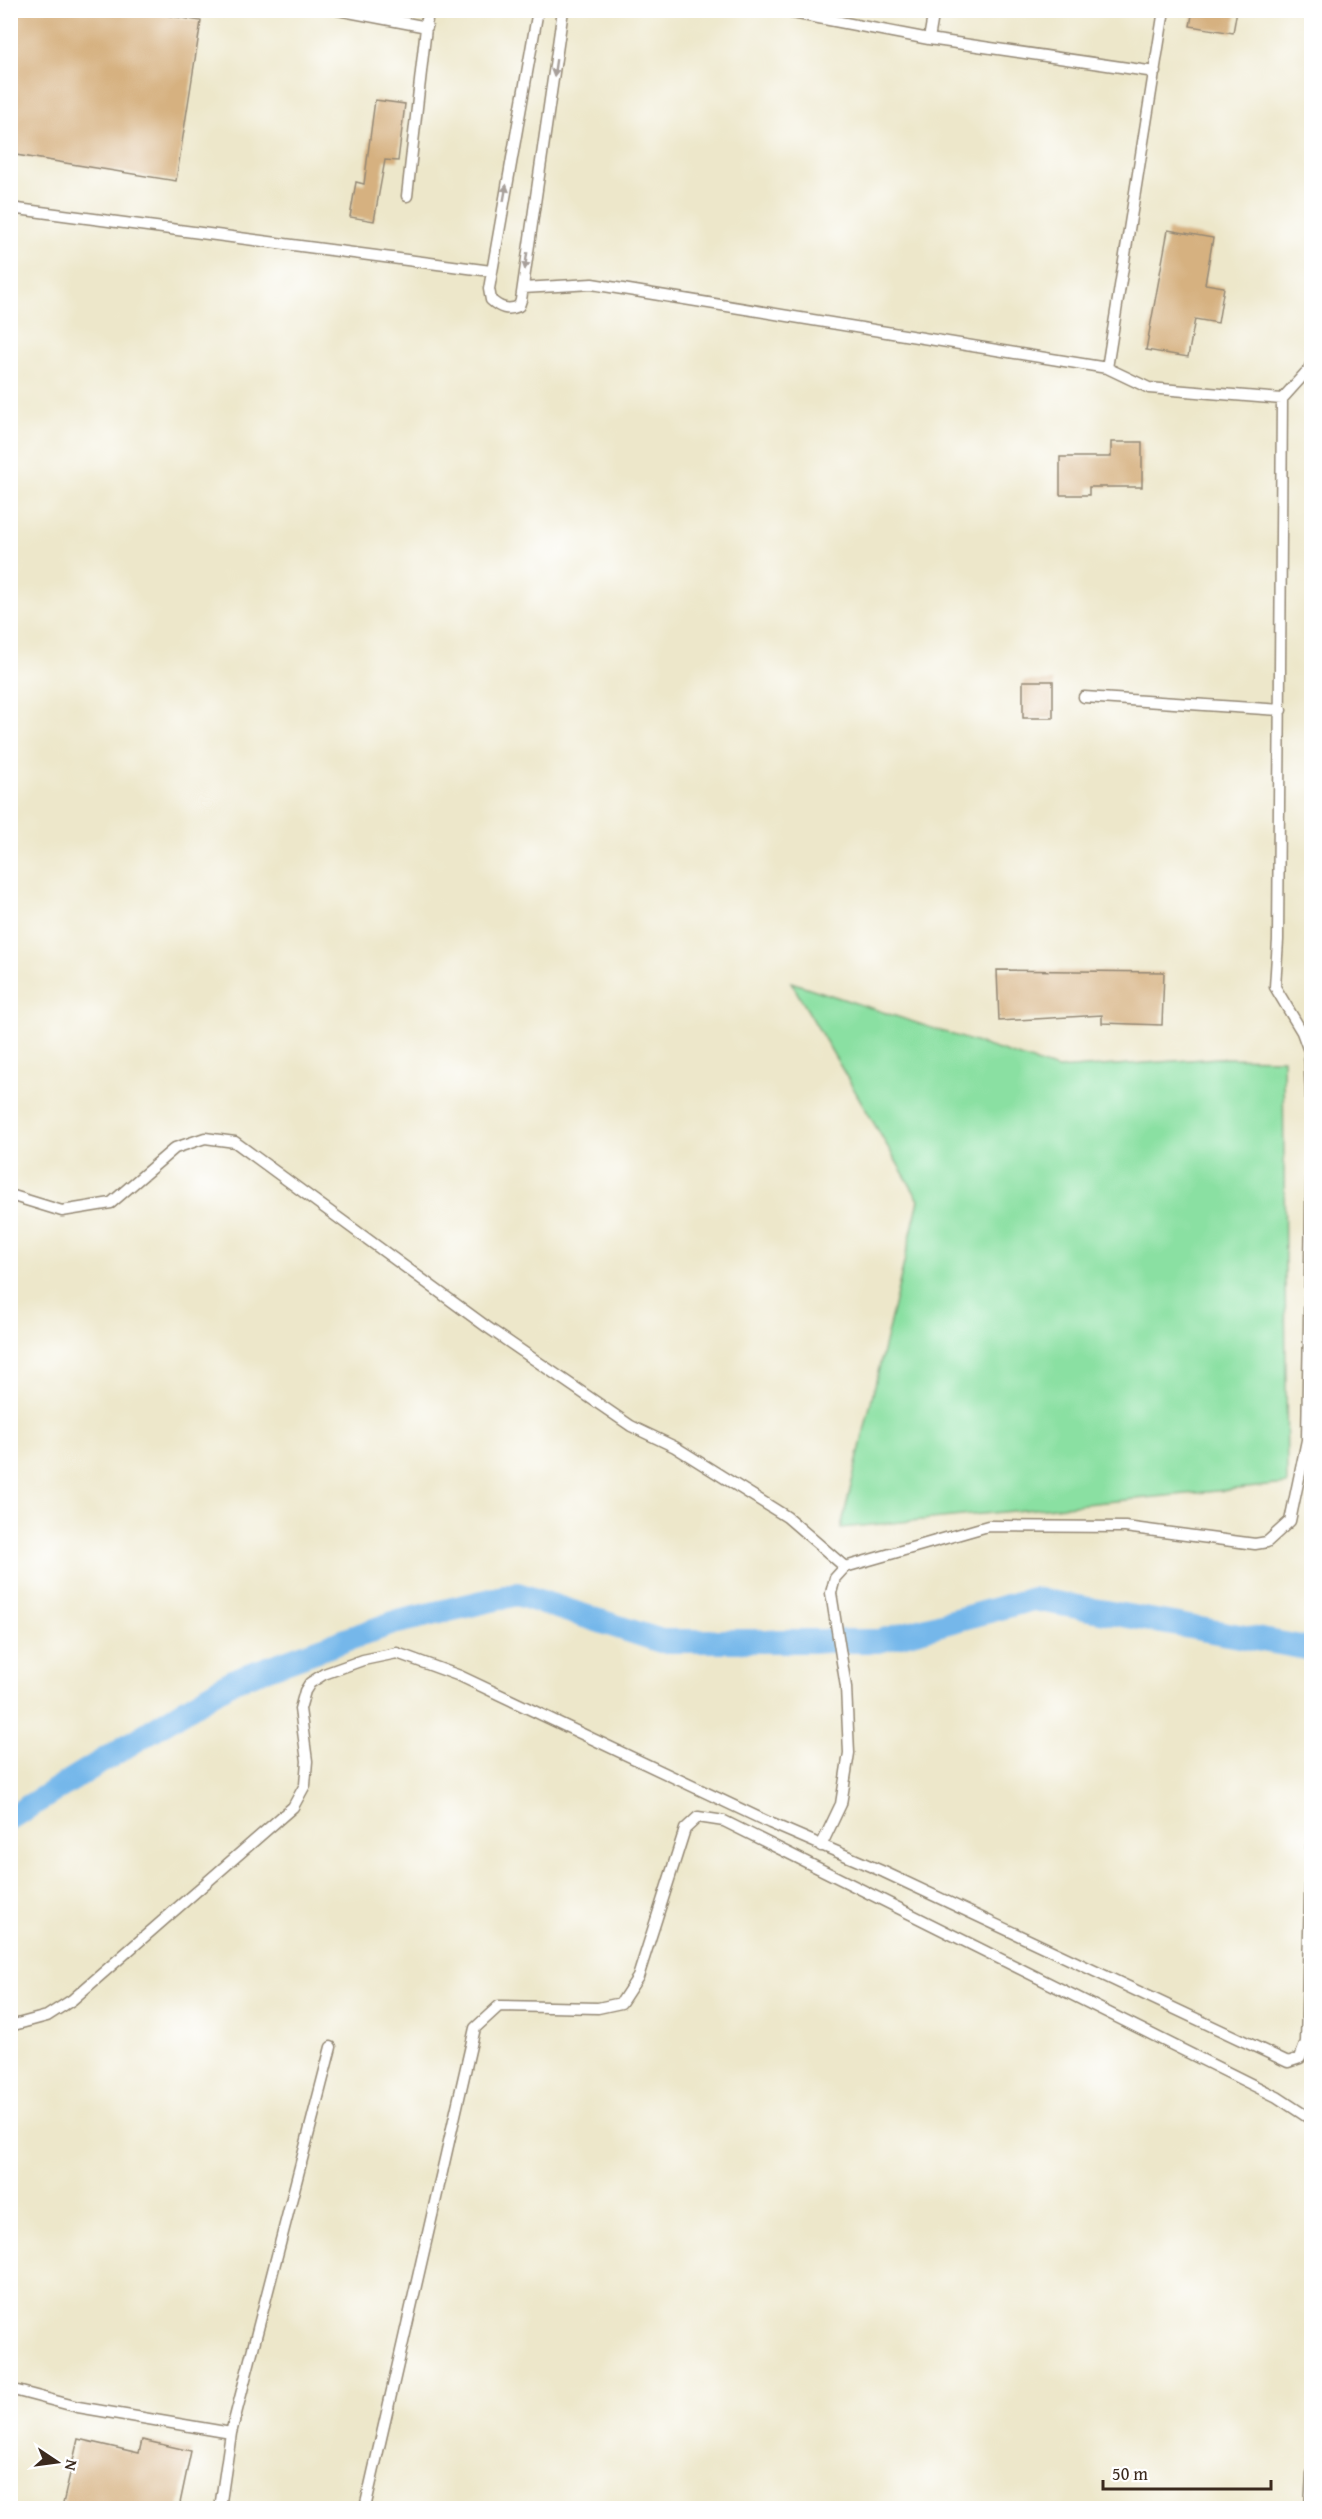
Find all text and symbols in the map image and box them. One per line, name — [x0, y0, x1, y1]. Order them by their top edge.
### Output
one-way arrow — [550, 59, 559, 78]
one-way arrow — [501, 183, 510, 202]
one-way arrow — [522, 252, 531, 271]
north arrow — [27, 2432, 87, 2492]
scale bar — [1103, 2453, 1271, 2491]
text: N — [59, 2457, 85, 2474]
text: 50 m — [1112, 2460, 1148, 2487]

